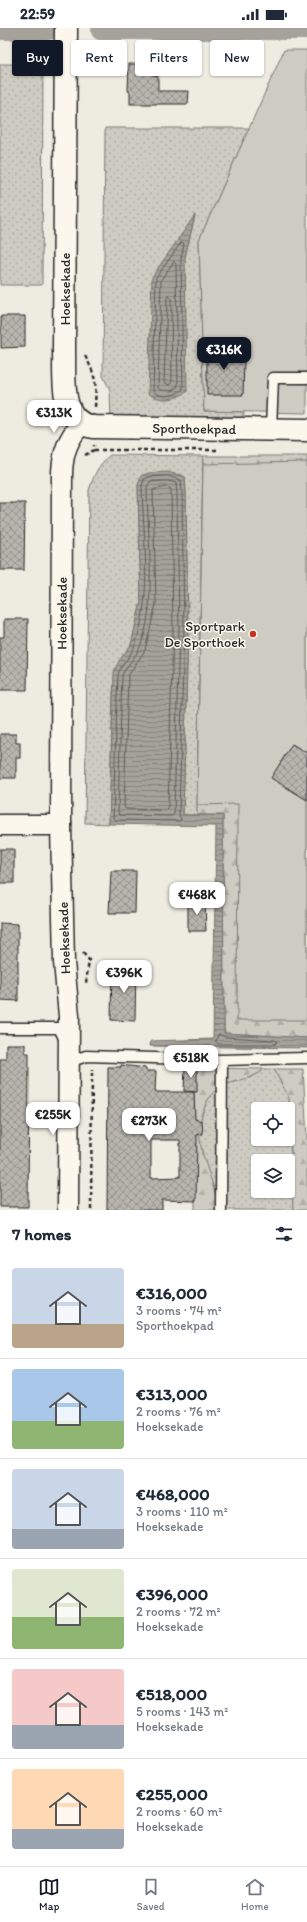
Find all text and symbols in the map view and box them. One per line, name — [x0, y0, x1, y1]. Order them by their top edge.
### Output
text: 22:59 — [20, 5, 55, 23]
chip: Buy — [12, 40, 63, 76]
chip: Rent — [71, 40, 127, 76]
chip: Filters — [135, 40, 202, 76]
chip: New — [210, 40, 264, 76]
street label: Hoeksekade — [57, 252, 74, 325]
pin: €316K — [196, 337, 252, 371]
text: €316K — [206, 342, 242, 357]
pin: €313K — [26, 400, 82, 434]
text: €313K — [36, 405, 72, 420]
street label: Sporthoekpad — [152, 420, 237, 438]
street label: Hoeksekade — [53, 577, 71, 650]
place label: Sportpark De Sporthoek — [165, 618, 246, 651]
marker: Sportpark De Sporthoek — [248, 629, 258, 639]
pin: €468K — [169, 882, 225, 916]
text: €468K — [178, 887, 216, 902]
street label: Hoeksekade — [55, 901, 74, 975]
pin: €396K — [96, 960, 152, 994]
text: €396K — [106, 965, 142, 980]
pin: €518K — [163, 1045, 219, 1079]
text: €518K — [173, 1050, 209, 1065]
pin: €255K — [25, 1102, 81, 1136]
map controls — [251, 1102, 295, 1198]
button: locate — [251, 1102, 295, 1146]
text: €255K — [35, 1107, 71, 1122]
pin: €273K — [121, 1108, 177, 1142]
text: €273K — [131, 1113, 167, 1128]
button: layers — [251, 1154, 295, 1198]
icon: filters — [273, 1223, 295, 1245]
text: 7 homes — [12, 1224, 72, 1244]
text: €316,000 — [136, 1283, 207, 1303]
icon: home — [44, 1284, 92, 1332]
text: 3 rooms · 74 m² — [136, 1303, 222, 1318]
text: Sporthoekpad — [136, 1318, 214, 1333]
text: €313,000 — [136, 1384, 208, 1404]
icon: home — [44, 1385, 92, 1433]
text: 2 rooms · 76 m² — [136, 1404, 221, 1419]
text: Hoeksekade — [136, 1419, 203, 1434]
text: €468,000 — [136, 1484, 210, 1504]
icon: home — [44, 1485, 92, 1533]
text: 3 rooms · 110 m² — [136, 1504, 228, 1519]
text: Hoeksekade — [136, 1519, 203, 1534]
text: €396,000 — [136, 1584, 208, 1604]
icon: home — [44, 1585, 92, 1633]
text: 2 rooms · 72 m² — [136, 1604, 221, 1619]
text: Hoeksekade — [136, 1619, 203, 1634]
text: €518,000 — [136, 1684, 207, 1704]
icon: home — [44, 1685, 92, 1733]
text: 5 rooms · 143 m² — [136, 1704, 228, 1719]
text: Hoeksekade — [136, 1719, 203, 1734]
text: €255,000 — [136, 1784, 208, 1804]
icon: home — [44, 1785, 92, 1833]
text: 2 rooms · 60 m² — [136, 1804, 222, 1819]
text: Hoeksekade — [136, 1819, 203, 1834]
tab: Map — [38, 1876, 60, 1913]
tab: Saved — [137, 1876, 165, 1913]
tab: Home — [241, 1876, 269, 1913]

